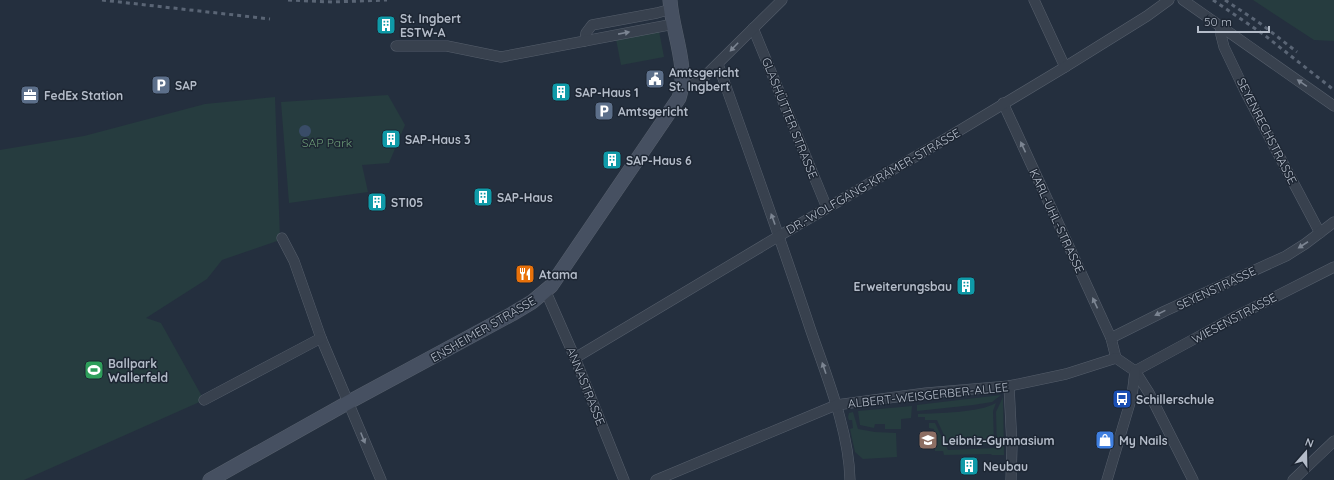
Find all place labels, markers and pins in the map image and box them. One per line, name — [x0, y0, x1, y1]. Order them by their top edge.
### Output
place label: St. Ingbert ESTW-A — [400, 11, 461, 40]
building icon: St. Ingbert ESTW-A — [375, 14, 397, 36]
place label: Amtsgericht St. Ingbert — [669, 65, 739, 94]
public building icon: Amtsgericht St. Ingbert — [644, 68, 666, 90]
parking icon: SAP — [150, 74, 172, 96]
place label: SAP — [175, 78, 197, 93]
building icon: SAP-Haus 1 — [550, 81, 572, 103]
office icon: FedEx Station — [19, 84, 41, 106]
place label: SAP-Haus 1 — [575, 85, 639, 100]
place label: FedEx Station — [44, 88, 123, 103]
parking icon: Amtsgericht — [593, 100, 615, 122]
place label: Amtsgericht — [618, 104, 688, 119]
building icon: SAP-Haus 3 — [380, 128, 402, 150]
place label: SAP-Haus 3 — [405, 132, 471, 147]
building icon: SAP-Haus 6 — [601, 149, 623, 171]
place label: SAP-Haus 6 — [626, 153, 692, 168]
building icon: SAP-Haus — [472, 186, 494, 208]
place label: SAP-Haus — [497, 190, 553, 205]
building icon: STI05 — [366, 191, 388, 213]
place label: STI05 — [391, 195, 423, 210]
restaurant icon: Atama — [514, 263, 536, 285]
place label: Atama — [539, 267, 578, 282]
building icon: Erweiterungsbau — [955, 275, 977, 297]
place label: Erweiterungsbau — [854, 279, 952, 294]
place label: Ballpark Wallerfeld — [108, 356, 168, 385]
sports icon: Ballpark Wallerfeld — [83, 359, 105, 381]
bus stop icon: Schillerschule — [1111, 388, 1133, 410]
place label: Schillerschule — [1136, 392, 1214, 407]
school or university icon: Leibniz-Gymnasium — [917, 429, 939, 451]
shop icon: My Nails — [1094, 429, 1116, 451]
place label: Leibniz-Gymnasium — [942, 433, 1055, 448]
place label: My Nails — [1119, 433, 1168, 448]
building icon: Neubau — [958, 455, 980, 477]
place label: Neubau — [983, 459, 1028, 474]

